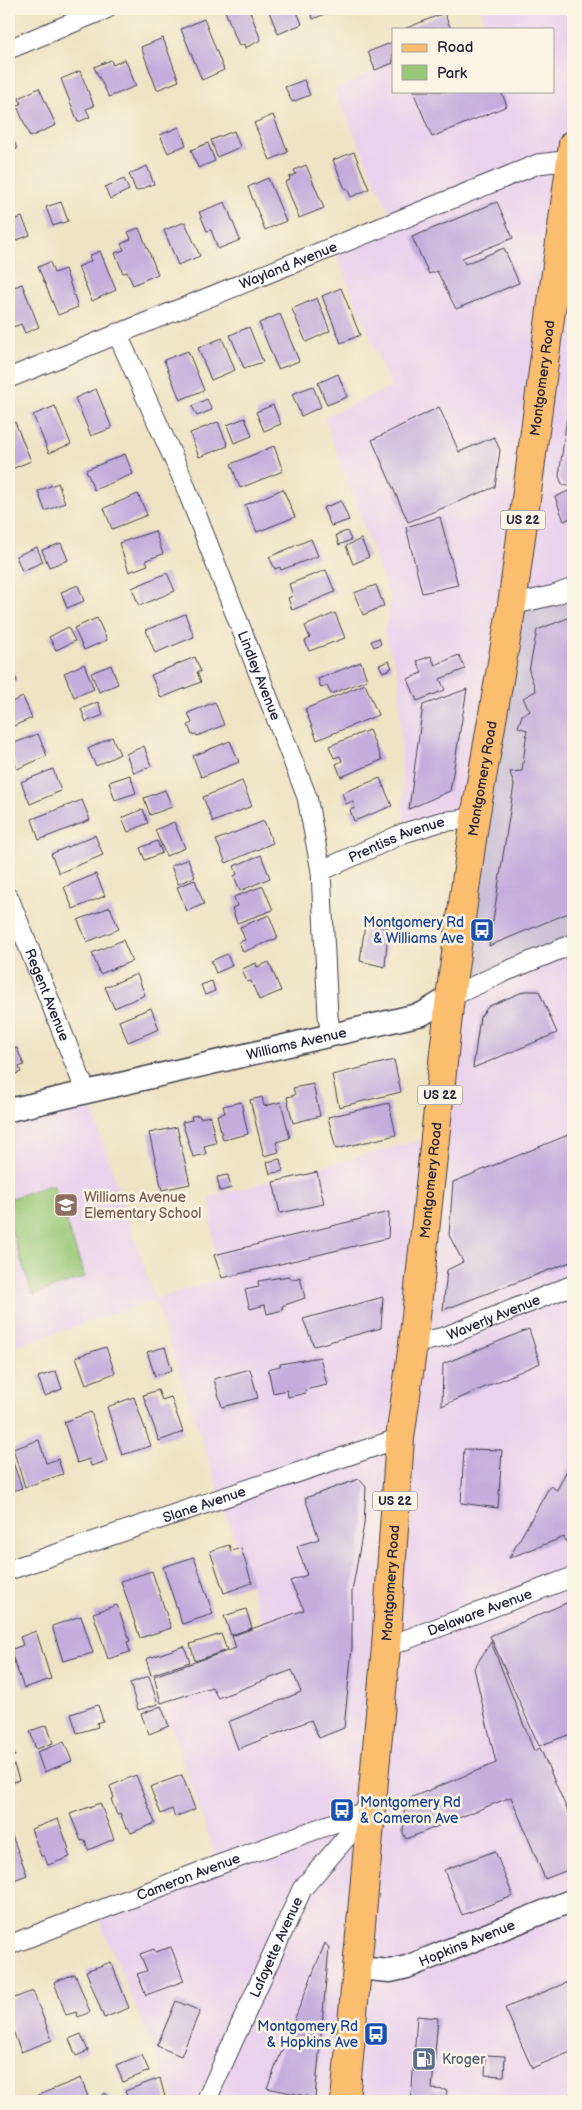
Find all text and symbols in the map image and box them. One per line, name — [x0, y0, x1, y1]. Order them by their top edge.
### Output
legend — [392, 28, 554, 92]
text: Road — [437, 38, 473, 57]
text: Park — [437, 64, 468, 83]
street label: Wayland Avenue — [237, 238, 339, 292]
street label: Montgomery Road — [526, 319, 558, 437]
road number: US 22 — [500, 510, 546, 530]
street label: Lindley Avenue — [234, 628, 285, 723]
street label: Montgomery Road — [464, 720, 500, 837]
street label: Prentiss Avenue — [346, 813, 446, 866]
place label: Montgomery Rd & Williams Ave — [363, 914, 464, 947]
bus stop icon: Montgomery Rd & Williams Ave — [469, 917, 495, 943]
street label: Regent Avenue — [21, 946, 73, 1043]
street label: Williams Avenue — [245, 1023, 348, 1063]
road number: US 22 — [418, 1086, 462, 1104]
street label: Montgomery Road — [416, 1121, 445, 1239]
place label: Williams Avenue Elementary School — [84, 1189, 202, 1222]
school or university icon: Williams Avenue Elementary School — [53, 1192, 79, 1218]
street label: Waverly Avenue — [444, 1291, 543, 1344]
street label: Slane Avenue — [160, 1482, 248, 1526]
road number: US 22 — [372, 1492, 418, 1510]
street label: Montgomery Road — [378, 1524, 403, 1642]
street label: Delaware Avenue — [425, 1585, 534, 1639]
place label: Montgomery Rd & Cameron Ave — [360, 1794, 461, 1827]
bus stop icon: Montgomery Rd & Cameron Ave — [329, 1797, 355, 1823]
street label: Cameron Avenue — [134, 1849, 242, 1904]
street label: Lafayette Avenue — [246, 1894, 306, 2000]
street label: Hopkins Avenue — [416, 1916, 517, 1970]
place label: Montgomery Rd & Hopkins Ave — [257, 2018, 358, 2051]
bus stop icon: Montgomery Rd & Hopkins Ave — [363, 2021, 389, 2047]
fuel station icon: Kroger — [411, 2046, 437, 2072]
place label: Kroger — [442, 2051, 486, 2068]

